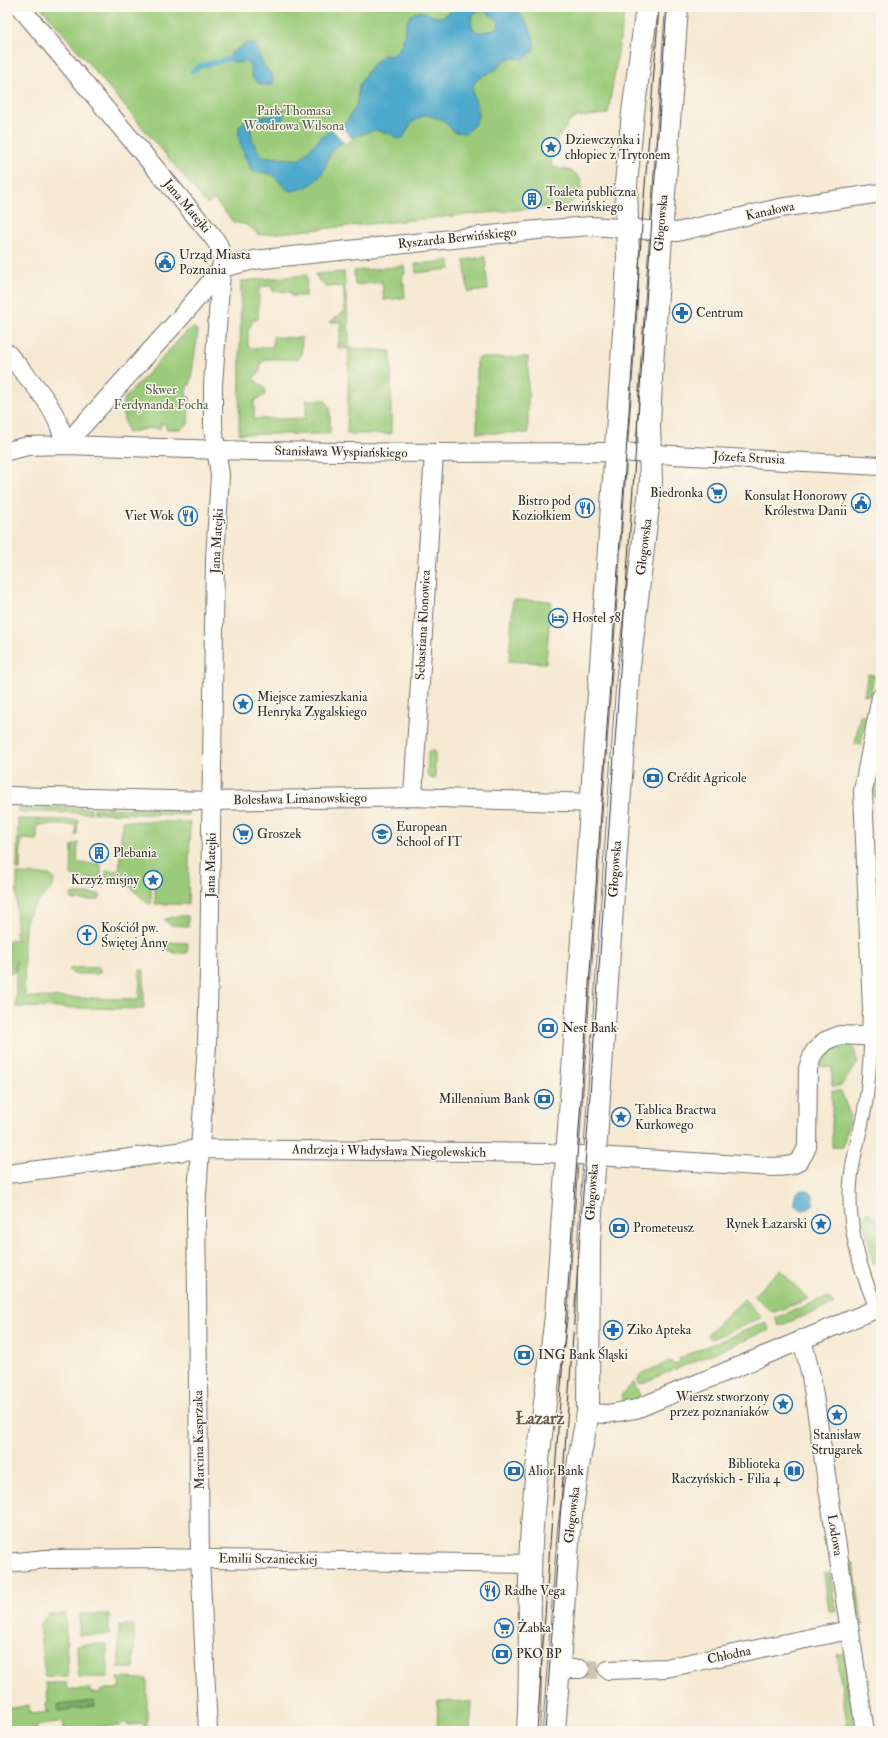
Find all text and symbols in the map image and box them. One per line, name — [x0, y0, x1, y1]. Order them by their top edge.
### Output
park label: Park Thomasa Woodrowa Wilsona — [243, 103, 345, 134]
place label: Dziewczynka i chłopiec z Trytonem — [565, 132, 670, 164]
place icon: Dziewczynka i chłopiec z Trytonem — [540, 136, 562, 158]
street label: Jana Matejki — [159, 175, 214, 237]
place label: Toaleta publiczna - Berwińskiego — [546, 184, 637, 215]
building icon: Toaleta publiczna - Berwińskiego — [521, 188, 543, 210]
street label: Głogowska — [651, 193, 672, 252]
street label: Kanałowa — [744, 198, 796, 224]
street label: Ryszarda Berwińskiego — [397, 224, 517, 253]
place label: Urząd Miasta Poznania — [179, 247, 251, 278]
public building icon: Urząd Miasta Poznania — [154, 251, 176, 273]
pharmacy icon: Centrum — [671, 302, 693, 324]
place label: Centrum — [696, 305, 743, 321]
park label: Skwer Ferdynanda Focha — [114, 382, 209, 414]
street label: Stanisława Wyspiańskiego — [274, 443, 408, 462]
street label: Józefa Strusia — [712, 448, 786, 468]
supermarket icon: Biedronka — [706, 482, 728, 504]
place label: Biedronka — [650, 485, 704, 501]
place label: Konsulat Honorowy Królestwa Danii — [744, 488, 848, 519]
public building icon: Konsulat Honorowy Królestwa Danii — [850, 492, 872, 514]
place label: Bistro pod Koziołkiem — [512, 493, 572, 524]
restaurant icon: Bistro pod Koziołkiem — [574, 497, 596, 519]
restaurant icon: Viet Wok — [177, 505, 199, 527]
street label: Jana Matejki — [207, 507, 227, 575]
place label: Viet Wok — [125, 508, 175, 524]
street label: Głogowska — [633, 517, 655, 576]
street label: Sebastiana Klonowica — [412, 569, 434, 680]
hotel icon: Hostel 58 — [547, 607, 569, 629]
place label: Hostel 58 — [572, 610, 621, 626]
place label: Miejsce zamieszkania Henryka Zygalskiego — [257, 689, 368, 721]
place icon: Miejsce zamieszkania Henryka Zygalskiego — [232, 693, 254, 715]
bank icon: Crédit Agricole — [642, 767, 664, 789]
place label: Crédit Agricole — [667, 770, 747, 786]
street label: Bolesława Limanowskiego — [233, 790, 367, 808]
place label: European School of IT — [396, 819, 462, 850]
supermarket icon: Groszek — [232, 823, 254, 845]
school or university icon: European School of IT — [371, 823, 393, 845]
place label: Groszek — [257, 826, 302, 842]
street label: Jana Matejki — [202, 832, 220, 899]
street label: Głogowska — [605, 839, 625, 898]
building icon: Plebania — [88, 842, 110, 864]
place label: Plebania — [113, 845, 157, 861]
place icon: Krzyż misjny — [142, 869, 164, 891]
place label: Krzyż misjny — [71, 872, 139, 889]
place label: Kościół pw. Świętej Anny — [101, 920, 168, 952]
church icon: Kościół pw. Świętej Anny — [76, 924, 98, 946]
bank icon: Nest Bank — [537, 1017, 559, 1039]
place label: Nest Bank — [562, 1020, 618, 1036]
bank icon: Millennium Bank — [533, 1088, 555, 1110]
place label: Millennium Bank — [439, 1091, 531, 1107]
place label: Tablica Bractwa Kurkowego — [635, 1102, 717, 1133]
place icon: Tablica Bractwa Kurkowego — [610, 1106, 632, 1128]
street label: Andrzeja i Władysława Niegolewskich — [291, 1141, 486, 1162]
street label: Głogowska — [582, 1162, 602, 1221]
place icon: Rynek Łazarski — [810, 1213, 832, 1235]
place label: Rynek Łazarski — [726, 1216, 808, 1233]
bank icon: Prometeusz — [608, 1217, 630, 1239]
place label: Prometeusz — [633, 1220, 695, 1236]
pharmacy icon: Ziko Apteka — [602, 1319, 624, 1341]
place label: Ziko Apteka — [627, 1322, 692, 1339]
bank icon: ING Bank Śląski — [513, 1344, 535, 1366]
place label: ING Bank Śląski — [538, 1346, 629, 1363]
street label: Marcina Kasprzaka — [190, 1389, 209, 1490]
place label: Wiersz stworzony przez poznaniaków — [669, 1389, 770, 1421]
place icon: Wiersz stworzony przez poznaniaków — [772, 1393, 794, 1415]
place icon: Stanisław Strugarek — [826, 1404, 848, 1426]
district label: Łazarz — [515, 1408, 565, 1429]
place label: Stanisław Strugarek — [811, 1427, 863, 1458]
place label: Biblioteka Raczyńskich - Filia 4 — [671, 1456, 781, 1488]
bank icon: Alior Bank — [503, 1460, 525, 1482]
library icon: Biblioteka Raczyńskich - Filia 4 — [783, 1460, 805, 1482]
place label: Alior Bank — [527, 1463, 584, 1479]
street label: Głogowska — [561, 1485, 583, 1544]
street label: Lodowa — [824, 1513, 846, 1557]
street label: Emilii Sczanieckiej — [218, 1550, 318, 1568]
restaurant icon: Radhe Vega — [479, 1580, 501, 1602]
place label: Radhe Vega — [504, 1583, 566, 1599]
supermarket icon: Żabka — [493, 1617, 515, 1639]
place label: Żabka — [518, 1619, 552, 1636]
street label: Chłodna — [706, 1642, 753, 1667]
bank icon: PKO BP — [491, 1643, 513, 1665]
place label: PKO BP — [516, 1646, 562, 1662]

